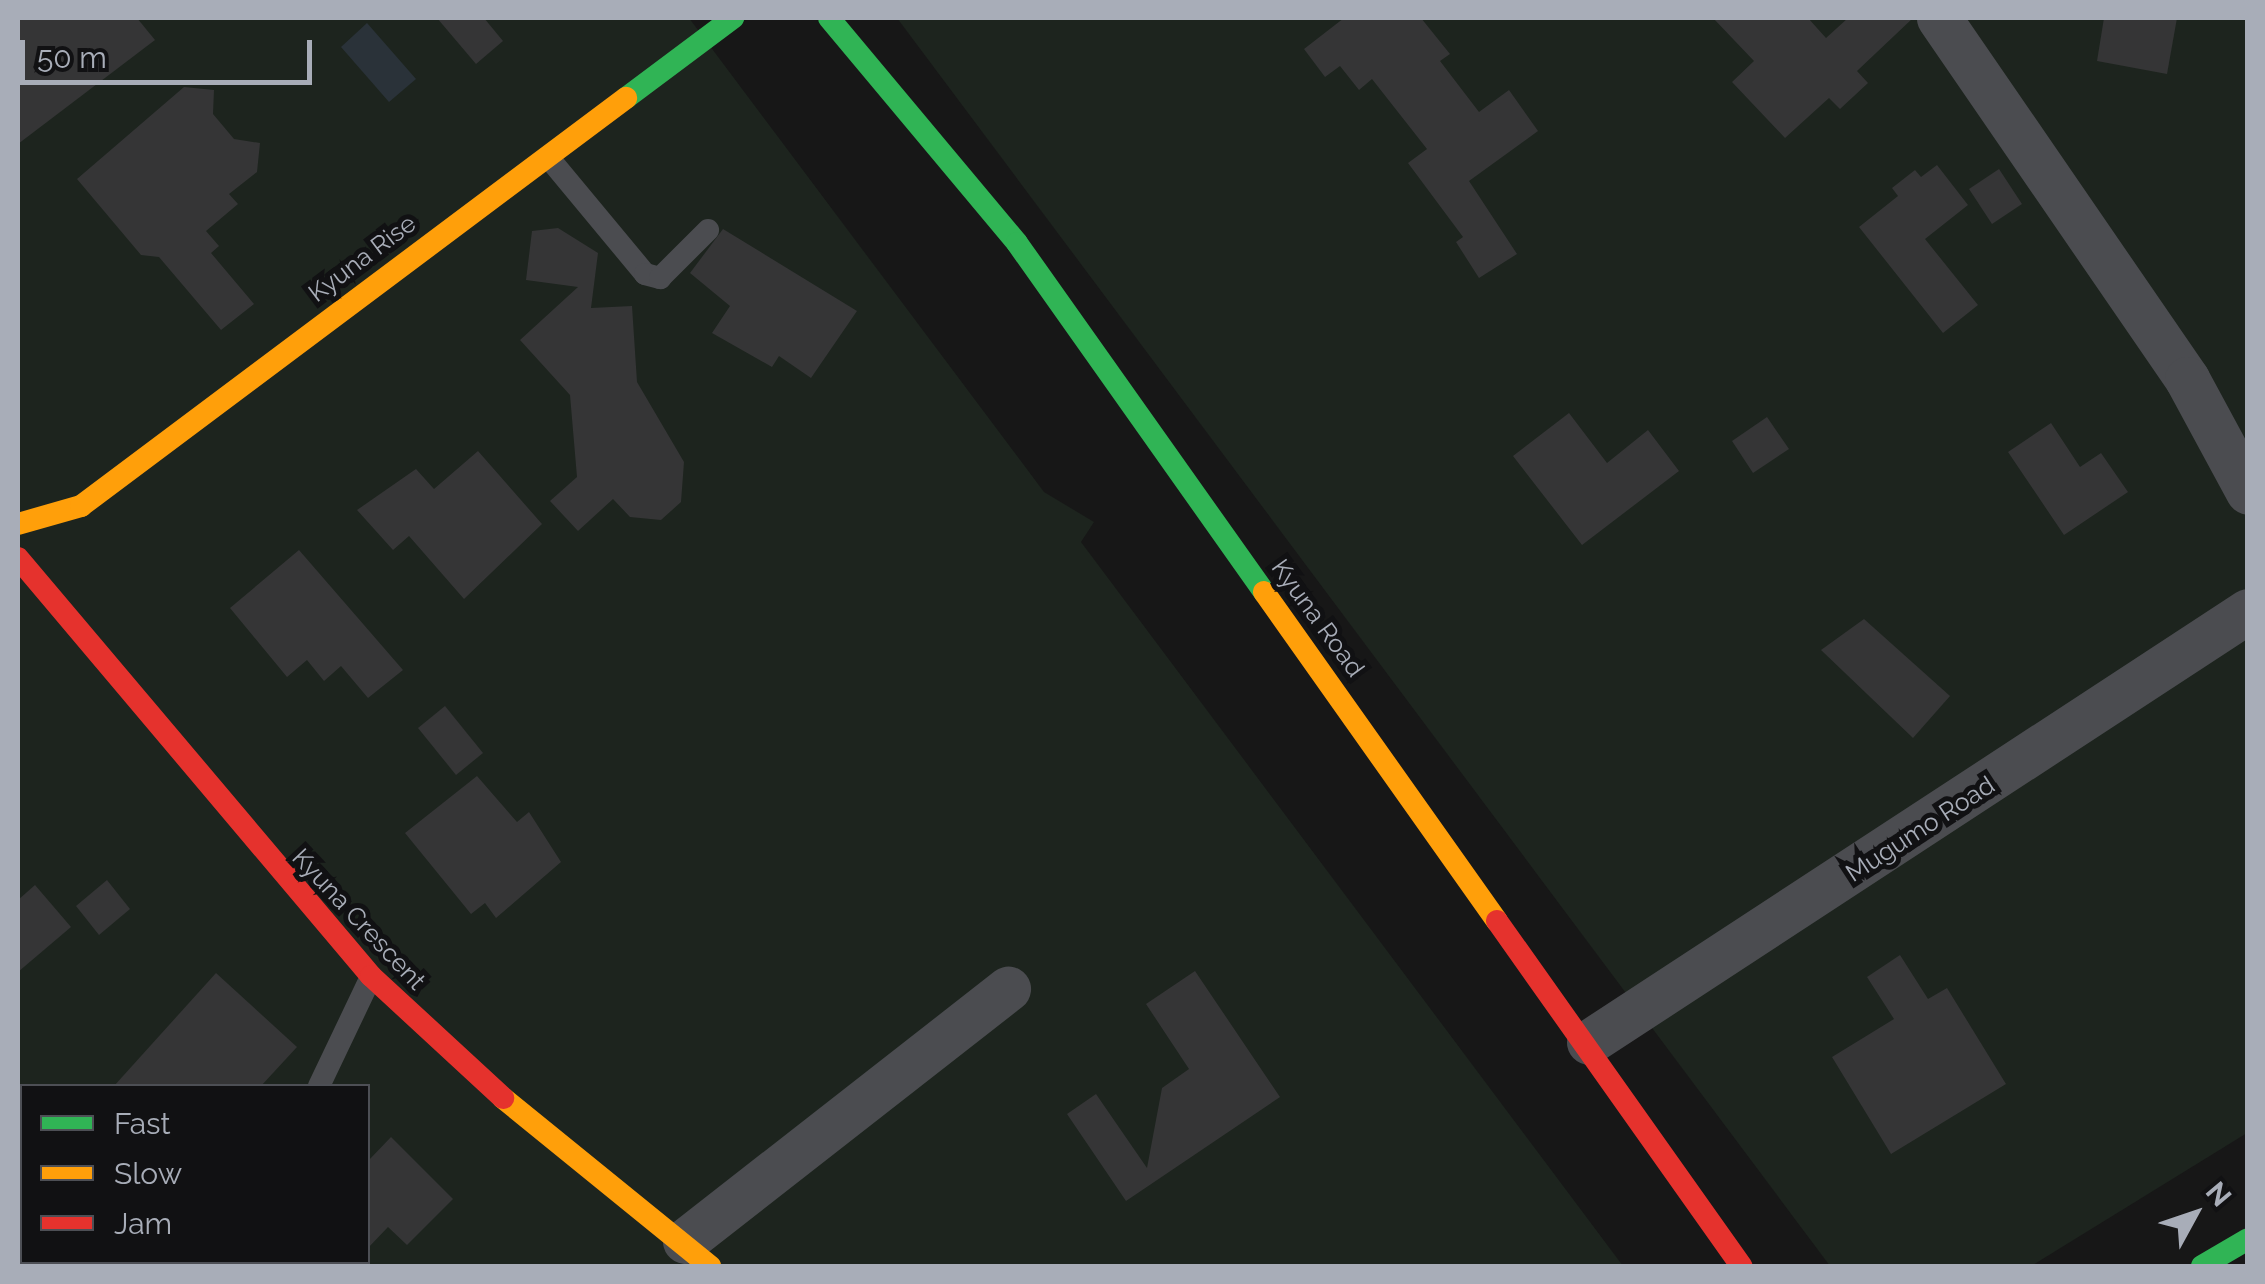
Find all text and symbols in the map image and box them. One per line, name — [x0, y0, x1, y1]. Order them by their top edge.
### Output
scale bar — [25, 20, 318, 82]
text: 50 m — [37, 40, 107, 75]
street label: Kyuna Rise — [302, 208, 422, 308]
street label: Kyuna Road — [1265, 553, 1371, 683]
street label: Mugumo Road — [1840, 770, 2000, 888]
street label: Kyuna Crescent — [286, 842, 432, 996]
legend — [20, 1084, 370, 1264]
text: Fast — [114, 1106, 171, 1141]
text: Slow — [114, 1156, 182, 1191]
north arrow — [2145, 1164, 2245, 1264]
text: N — [2199, 1176, 2238, 1213]
text: Jam — [114, 1206, 172, 1241]

